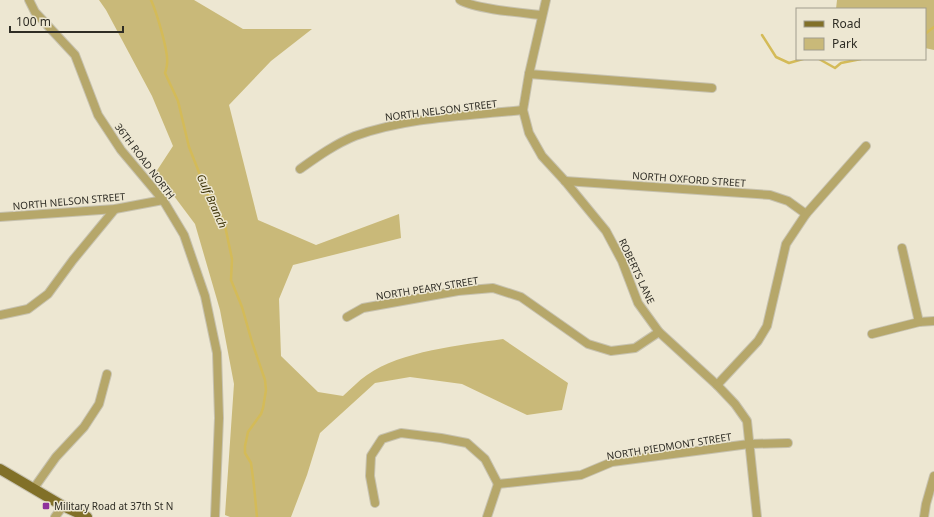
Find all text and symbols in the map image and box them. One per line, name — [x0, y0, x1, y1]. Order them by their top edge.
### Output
scale bar — [10, 8, 123, 34]
legend — [796, 8, 926, 60]
text: 100 m — [16, 13, 51, 30]
text: Road — [832, 15, 861, 32]
text: Park — [832, 35, 858, 52]
street label: NORTH NELSON STREET — [384, 96, 498, 124]
street label: 36TH ROAD NORTH — [112, 120, 178, 202]
street label: NORTH OXFORD STREET — [632, 168, 747, 190]
water label: Gulf Branch — [194, 171, 231, 230]
street label: NORTH NELSON STREET — [12, 189, 126, 213]
street label: ROBERTS LANE — [616, 236, 658, 306]
street label: NORTH PEARY STREET — [375, 273, 480, 303]
street label: NORTH PIEDMONT STREET — [606, 429, 733, 463]
place label: Military Road at 37th St N — [54, 499, 173, 513]
marker: Military Road at 37th St N — [41, 501, 51, 511]

